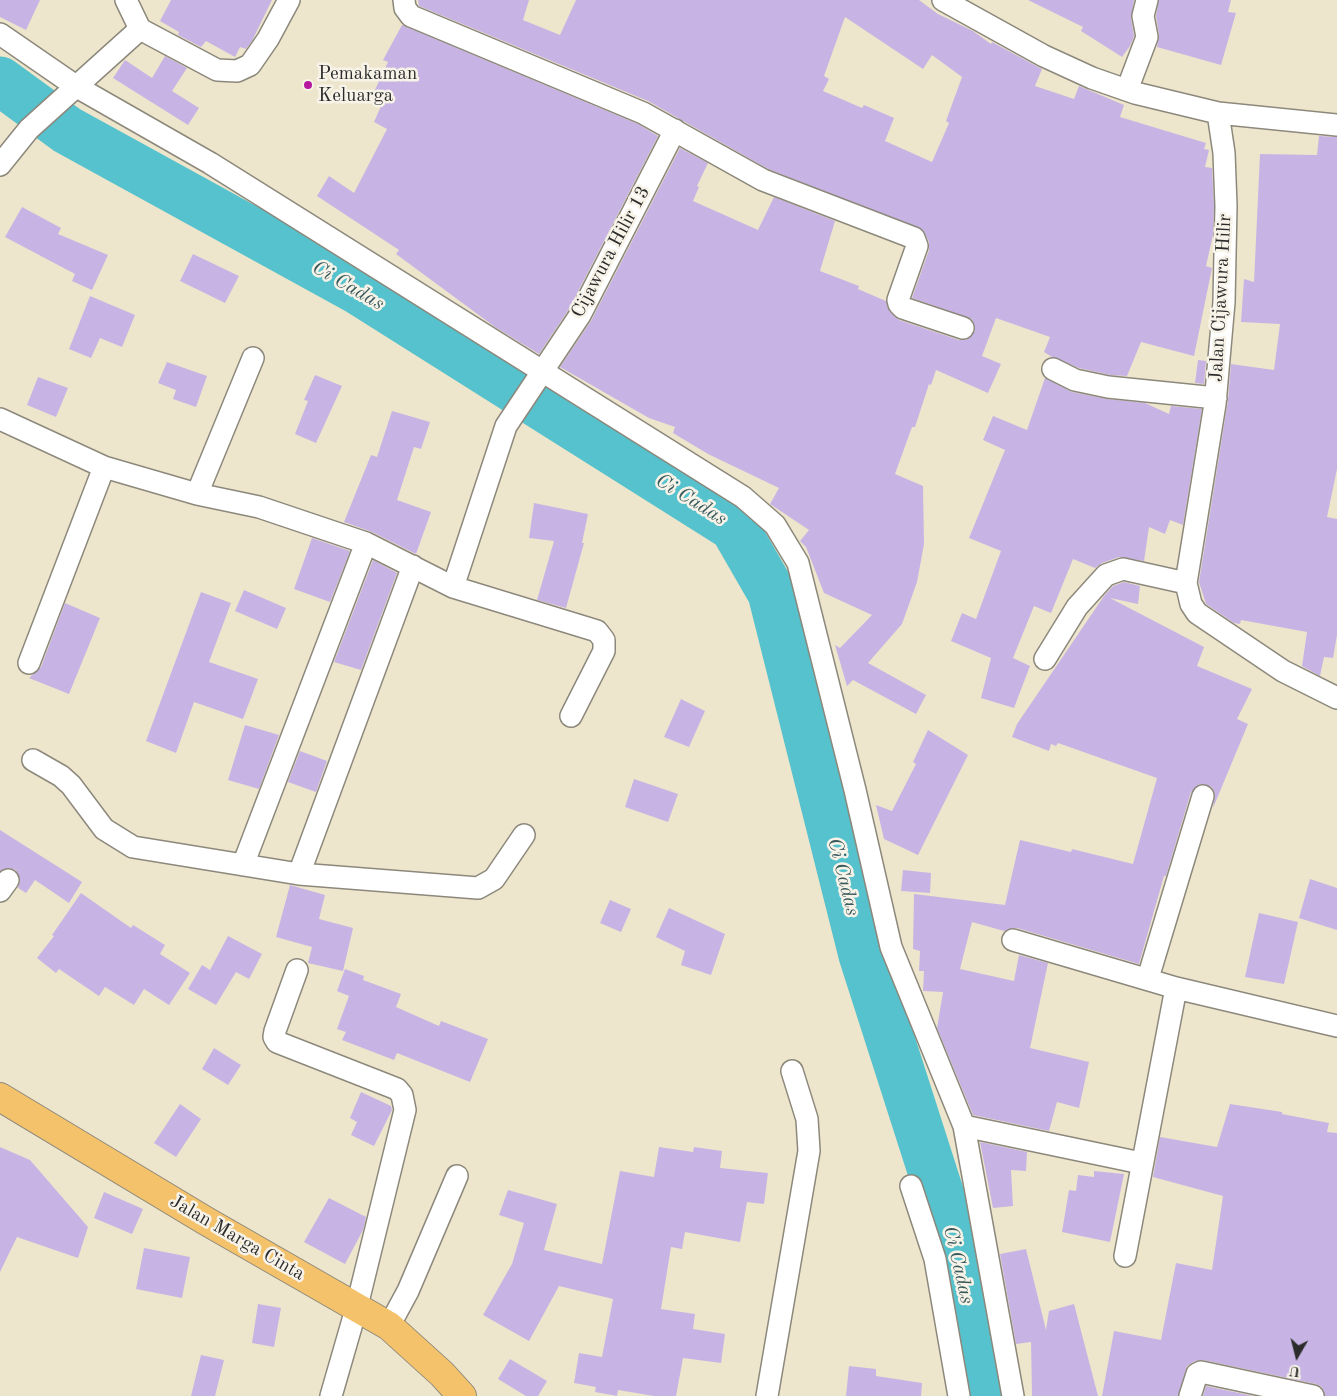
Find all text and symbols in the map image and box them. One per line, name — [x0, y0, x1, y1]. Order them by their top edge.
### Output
place label: Pemakaman Keluarga — [318, 63, 417, 107]
marker: Pemakaman Keluarga — [302, 79, 314, 91]
street label: Cijawura Hilir 13 — [567, 182, 655, 322]
street label: Jalan Cijawura Hilir — [1205, 213, 1237, 383]
water label: Ci Cadas — [308, 256, 388, 316]
water label: Ci Cadas — [651, 469, 731, 531]
water label: Ci Cadas — [822, 836, 864, 918]
street label: Jalan Marga Cinta — [165, 1190, 309, 1286]
water label: Ci Cadas — [937, 1224, 979, 1306]
north arrow — [1272, 1331, 1322, 1381]
text: U — [1288, 1363, 1301, 1379]

